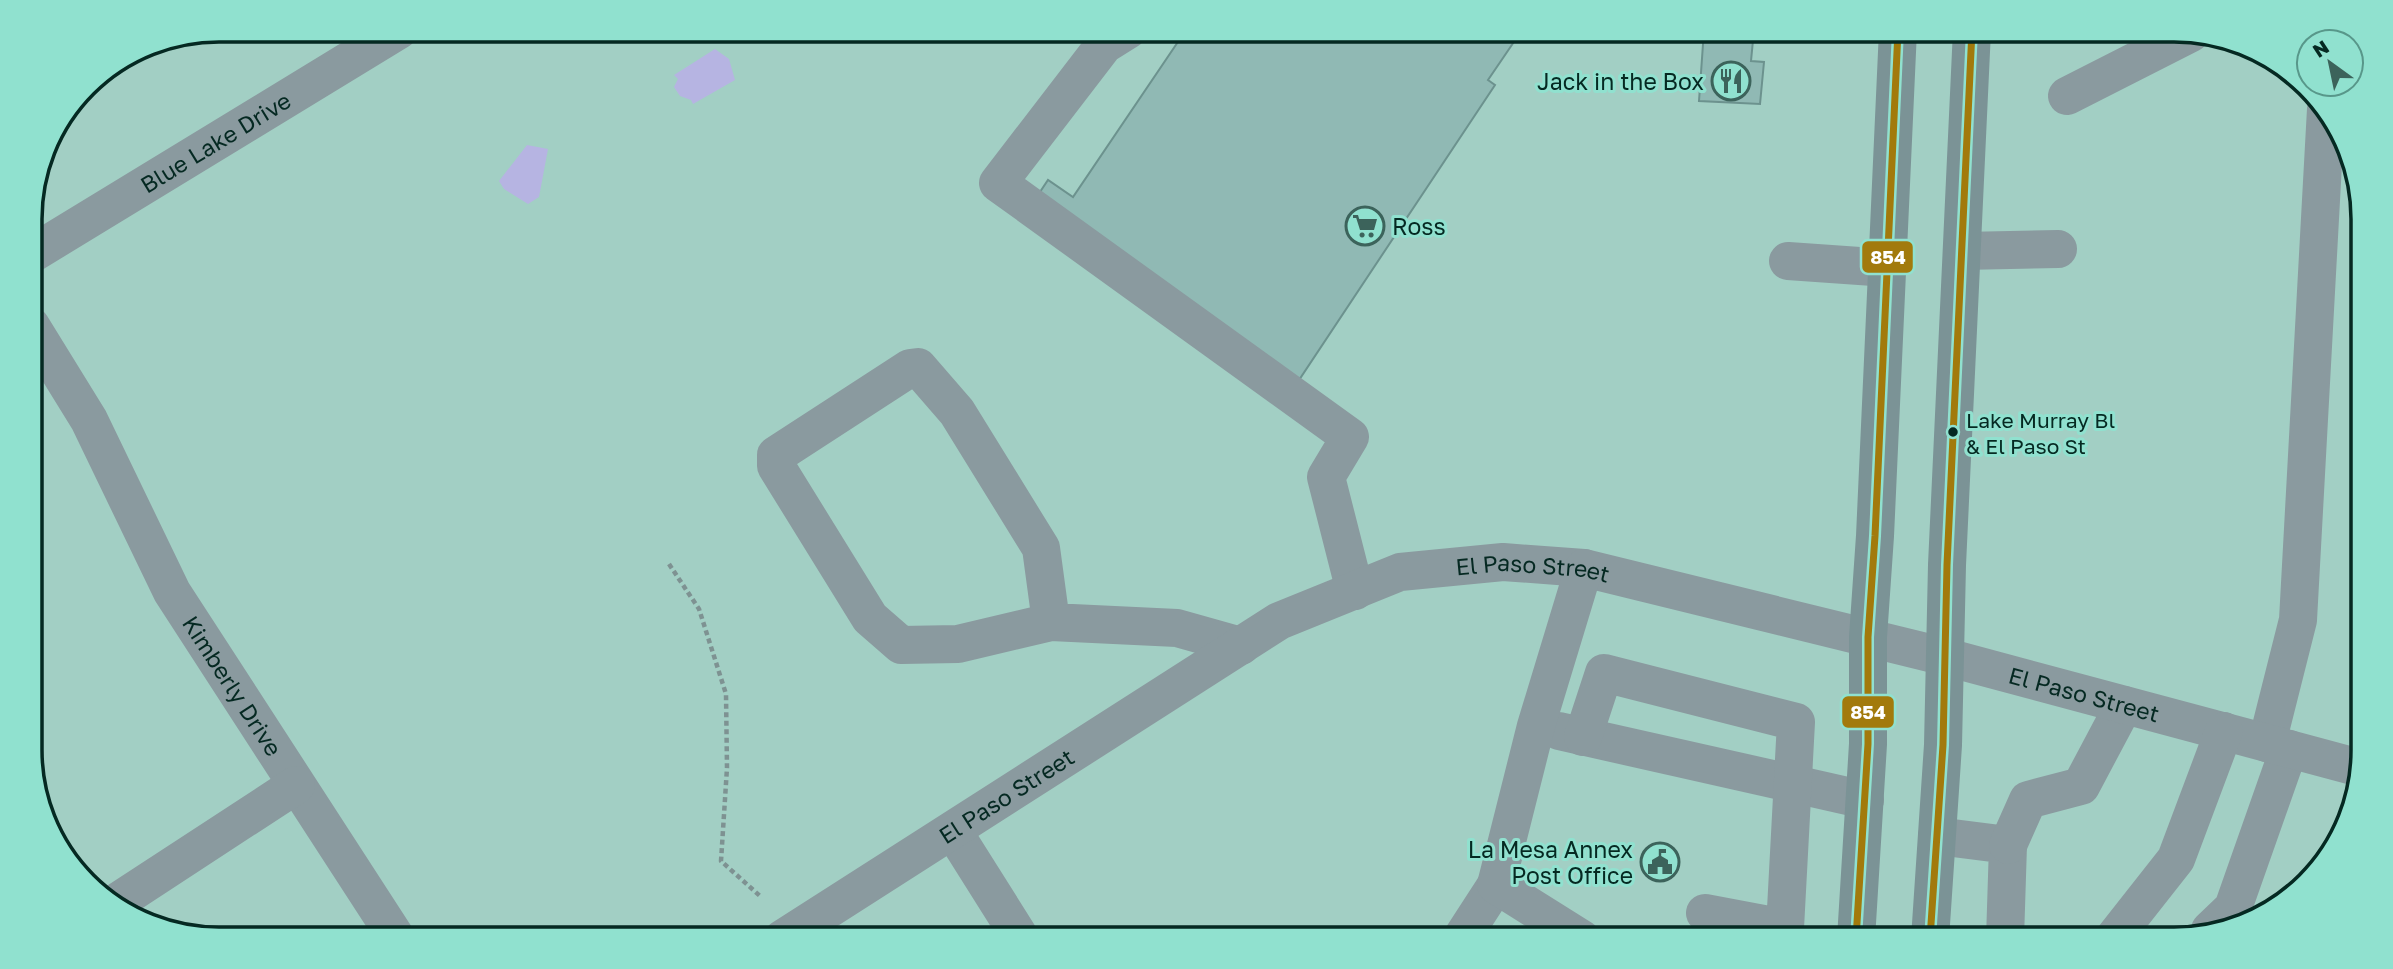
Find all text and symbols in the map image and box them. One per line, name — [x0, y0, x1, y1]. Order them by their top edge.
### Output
north arrow — [2295, 28, 2365, 98]
text: N — [2308, 35, 2333, 62]
restaurant icon: Jack in the Box — [1710, 60, 1752, 102]
place label: Jack in the Box — [1537, 67, 1704, 95]
street label: Blue Lake Drive — [135, 86, 295, 198]
supermarket icon: Ross — [1344, 205, 1386, 247]
place label: Ross — [1392, 212, 1446, 240]
line badge: 854 — [1861, 240, 1914, 274]
text: 854 — [1870, 245, 1906, 268]
place label: Lake Murray Bl & El Paso St — [1966, 407, 2115, 459]
marker: Lake Murray Bl & El Paso St — [1946, 425, 1960, 439]
street label: El Paso Street — [1454, 548, 1613, 588]
street label: Kimberly Drive — [177, 610, 288, 761]
street label: El Paso Street — [2006, 660, 2162, 728]
line badge: 854 — [1841, 695, 1895, 729]
text: 854 — [1850, 700, 1886, 723]
street label: El Paso Street — [933, 742, 1079, 849]
place label: La Mesa Annex Post Office — [1468, 835, 1633, 889]
public building icon: La Mesa Annex Post Office — [1639, 841, 1681, 883]

